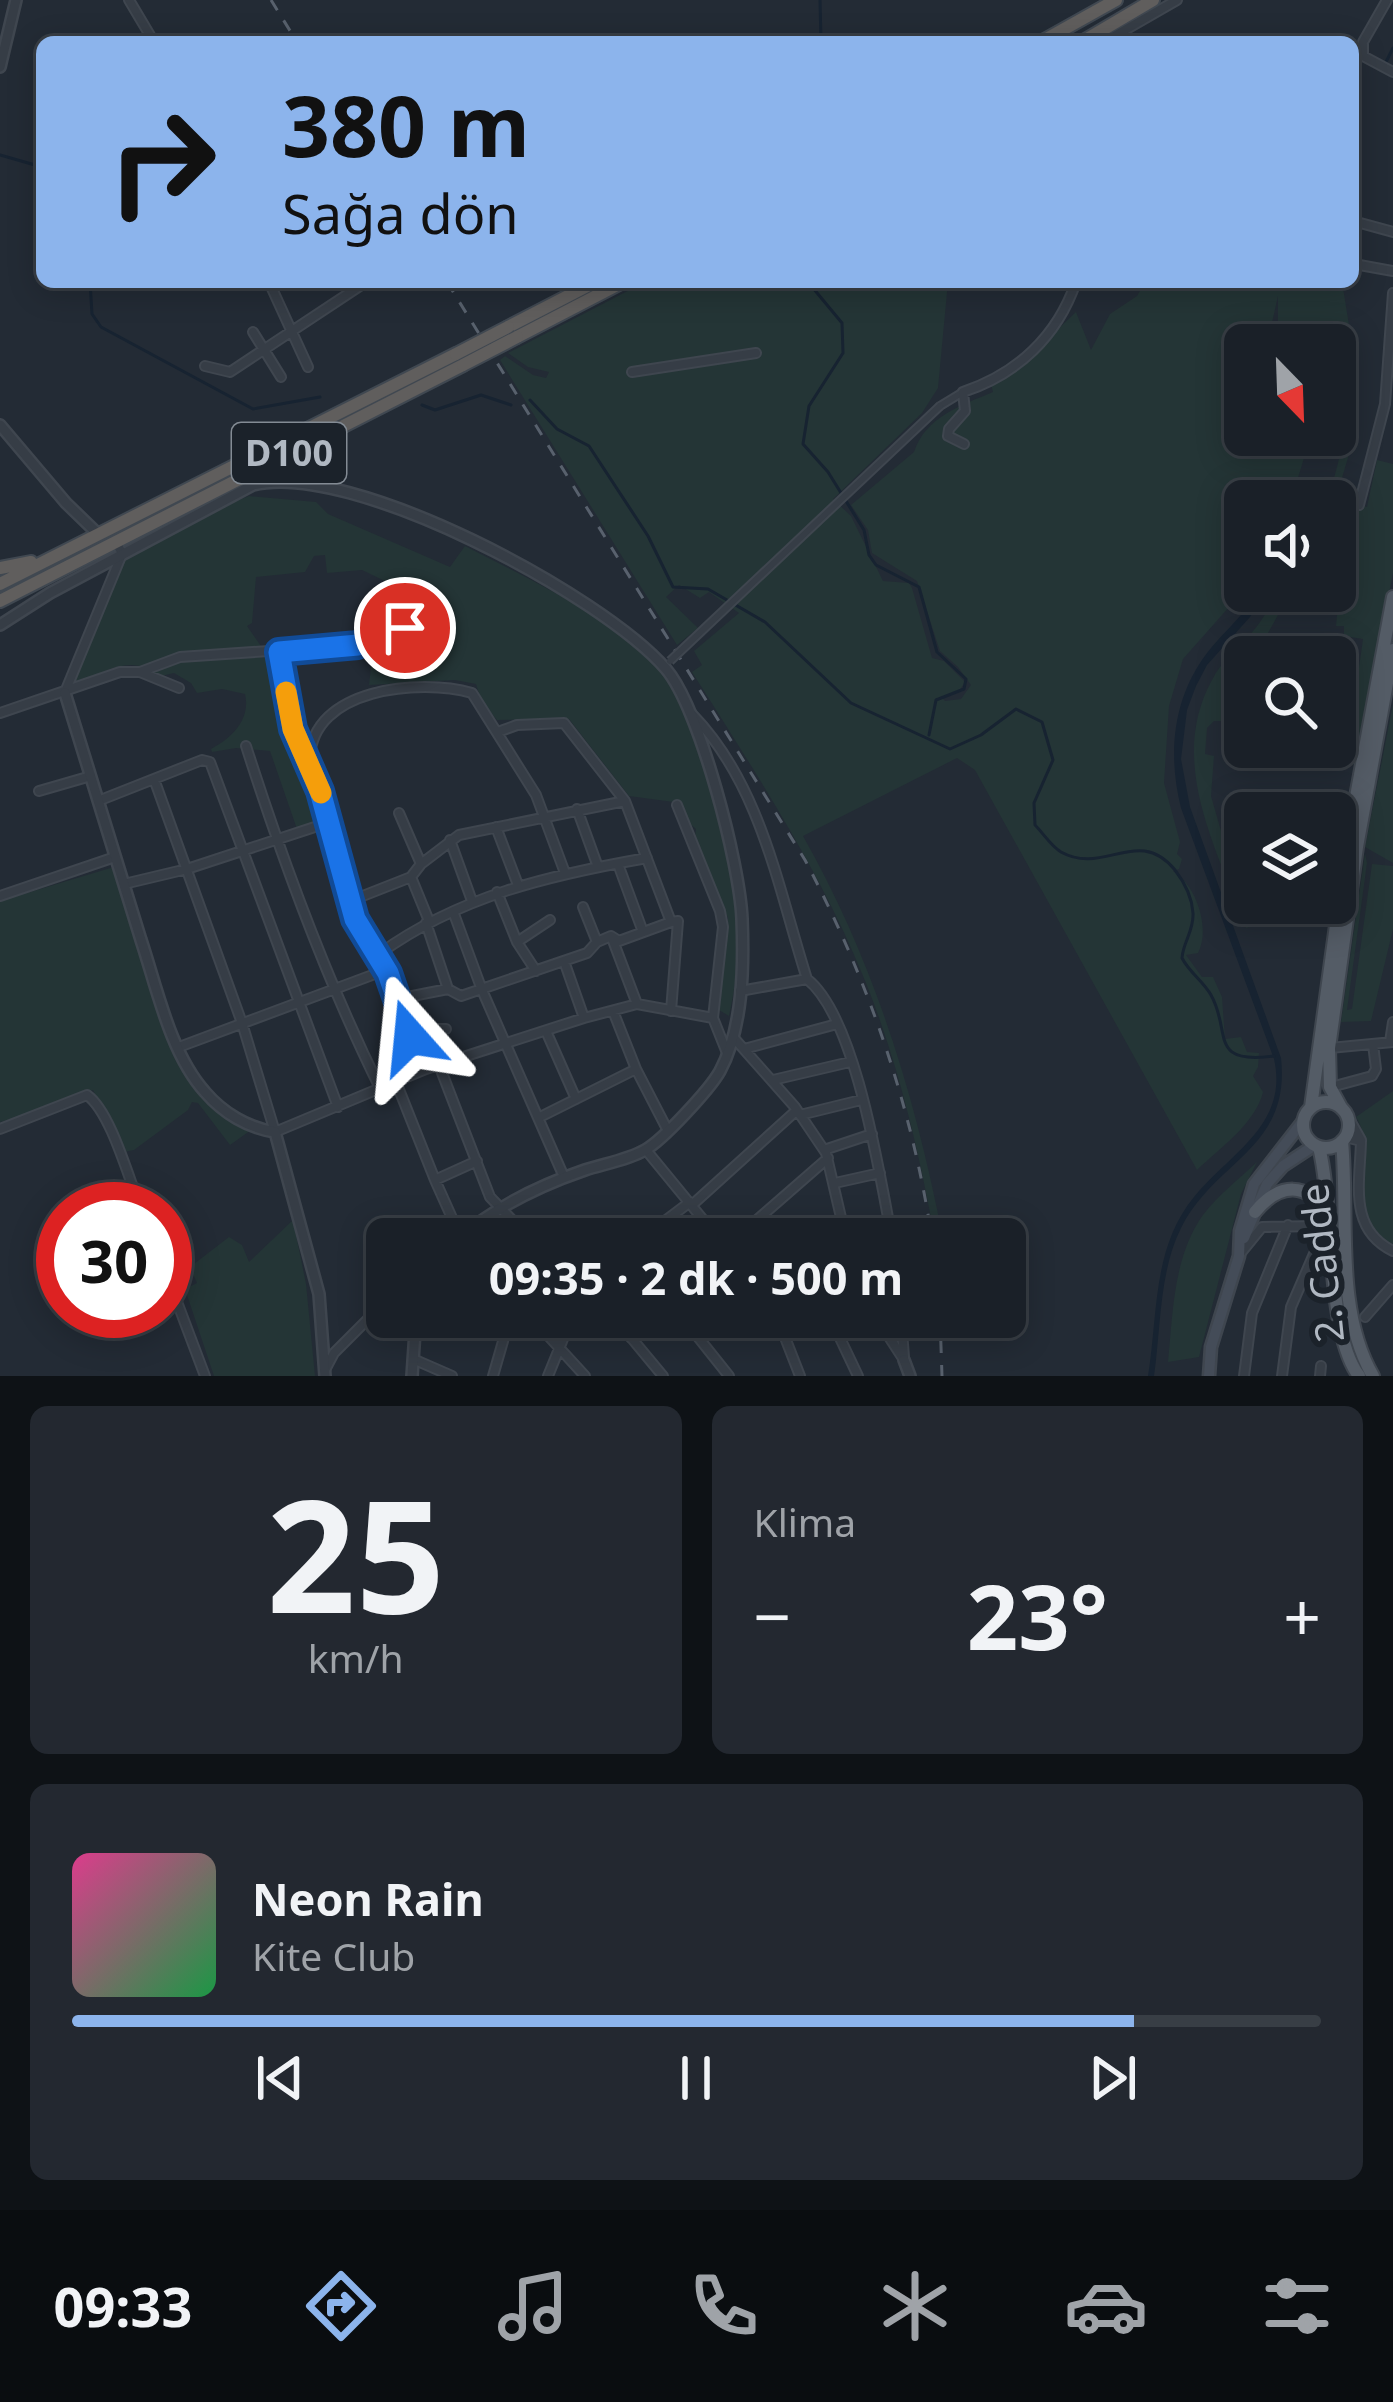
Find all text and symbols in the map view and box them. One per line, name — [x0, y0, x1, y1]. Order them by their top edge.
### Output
text: 380 m — [282, 67, 530, 182]
icon: right — [84, 84, 240, 240]
text: Sağa dön — [282, 176, 519, 250]
north arrow — [1224, 324, 1356, 456]
map controls — [1224, 324, 1356, 924]
road number: D100 — [232, 423, 346, 483]
button: sound — [1224, 480, 1356, 612]
pin — [354, 577, 456, 679]
icon: arrive — [372, 595, 438, 661]
button: search — [1224, 636, 1356, 768]
button: layers — [1224, 792, 1356, 924]
position arrow — [347, 974, 473, 1100]
street label: 2. Cadde — [1286, 1181, 1355, 1345]
speed limit sign: 30 — [36, 1182, 192, 1338]
text: 09:35 · 2 dk · 500 m — [489, 1247, 903, 1308]
text: 25 — [267, 1446, 445, 1659]
text: Klima — [754, 1495, 856, 1548]
text: 23° — [967, 1554, 1108, 1676]
text: − — [754, 1570, 791, 1660]
text: + — [1283, 1570, 1321, 1660]
text: km/h — [308, 1631, 404, 1684]
text: Neon Rain — [252, 1868, 484, 1929]
text: Kite Club — [252, 1929, 415, 1982]
icon: previous — [247, 2045, 313, 2111]
icon: pause — [663, 2045, 729, 2111]
icon: next — [1080, 2045, 1146, 2111]
icon: directions — [299, 2264, 383, 2348]
icon: music — [491, 2264, 575, 2348]
icon: phone — [682, 2264, 766, 2348]
icon: climate — [873, 2264, 957, 2348]
icon: car — [1064, 2264, 1148, 2348]
icon: filters — [1255, 2264, 1339, 2348]
text: 09:33 — [54, 2269, 192, 2343]

